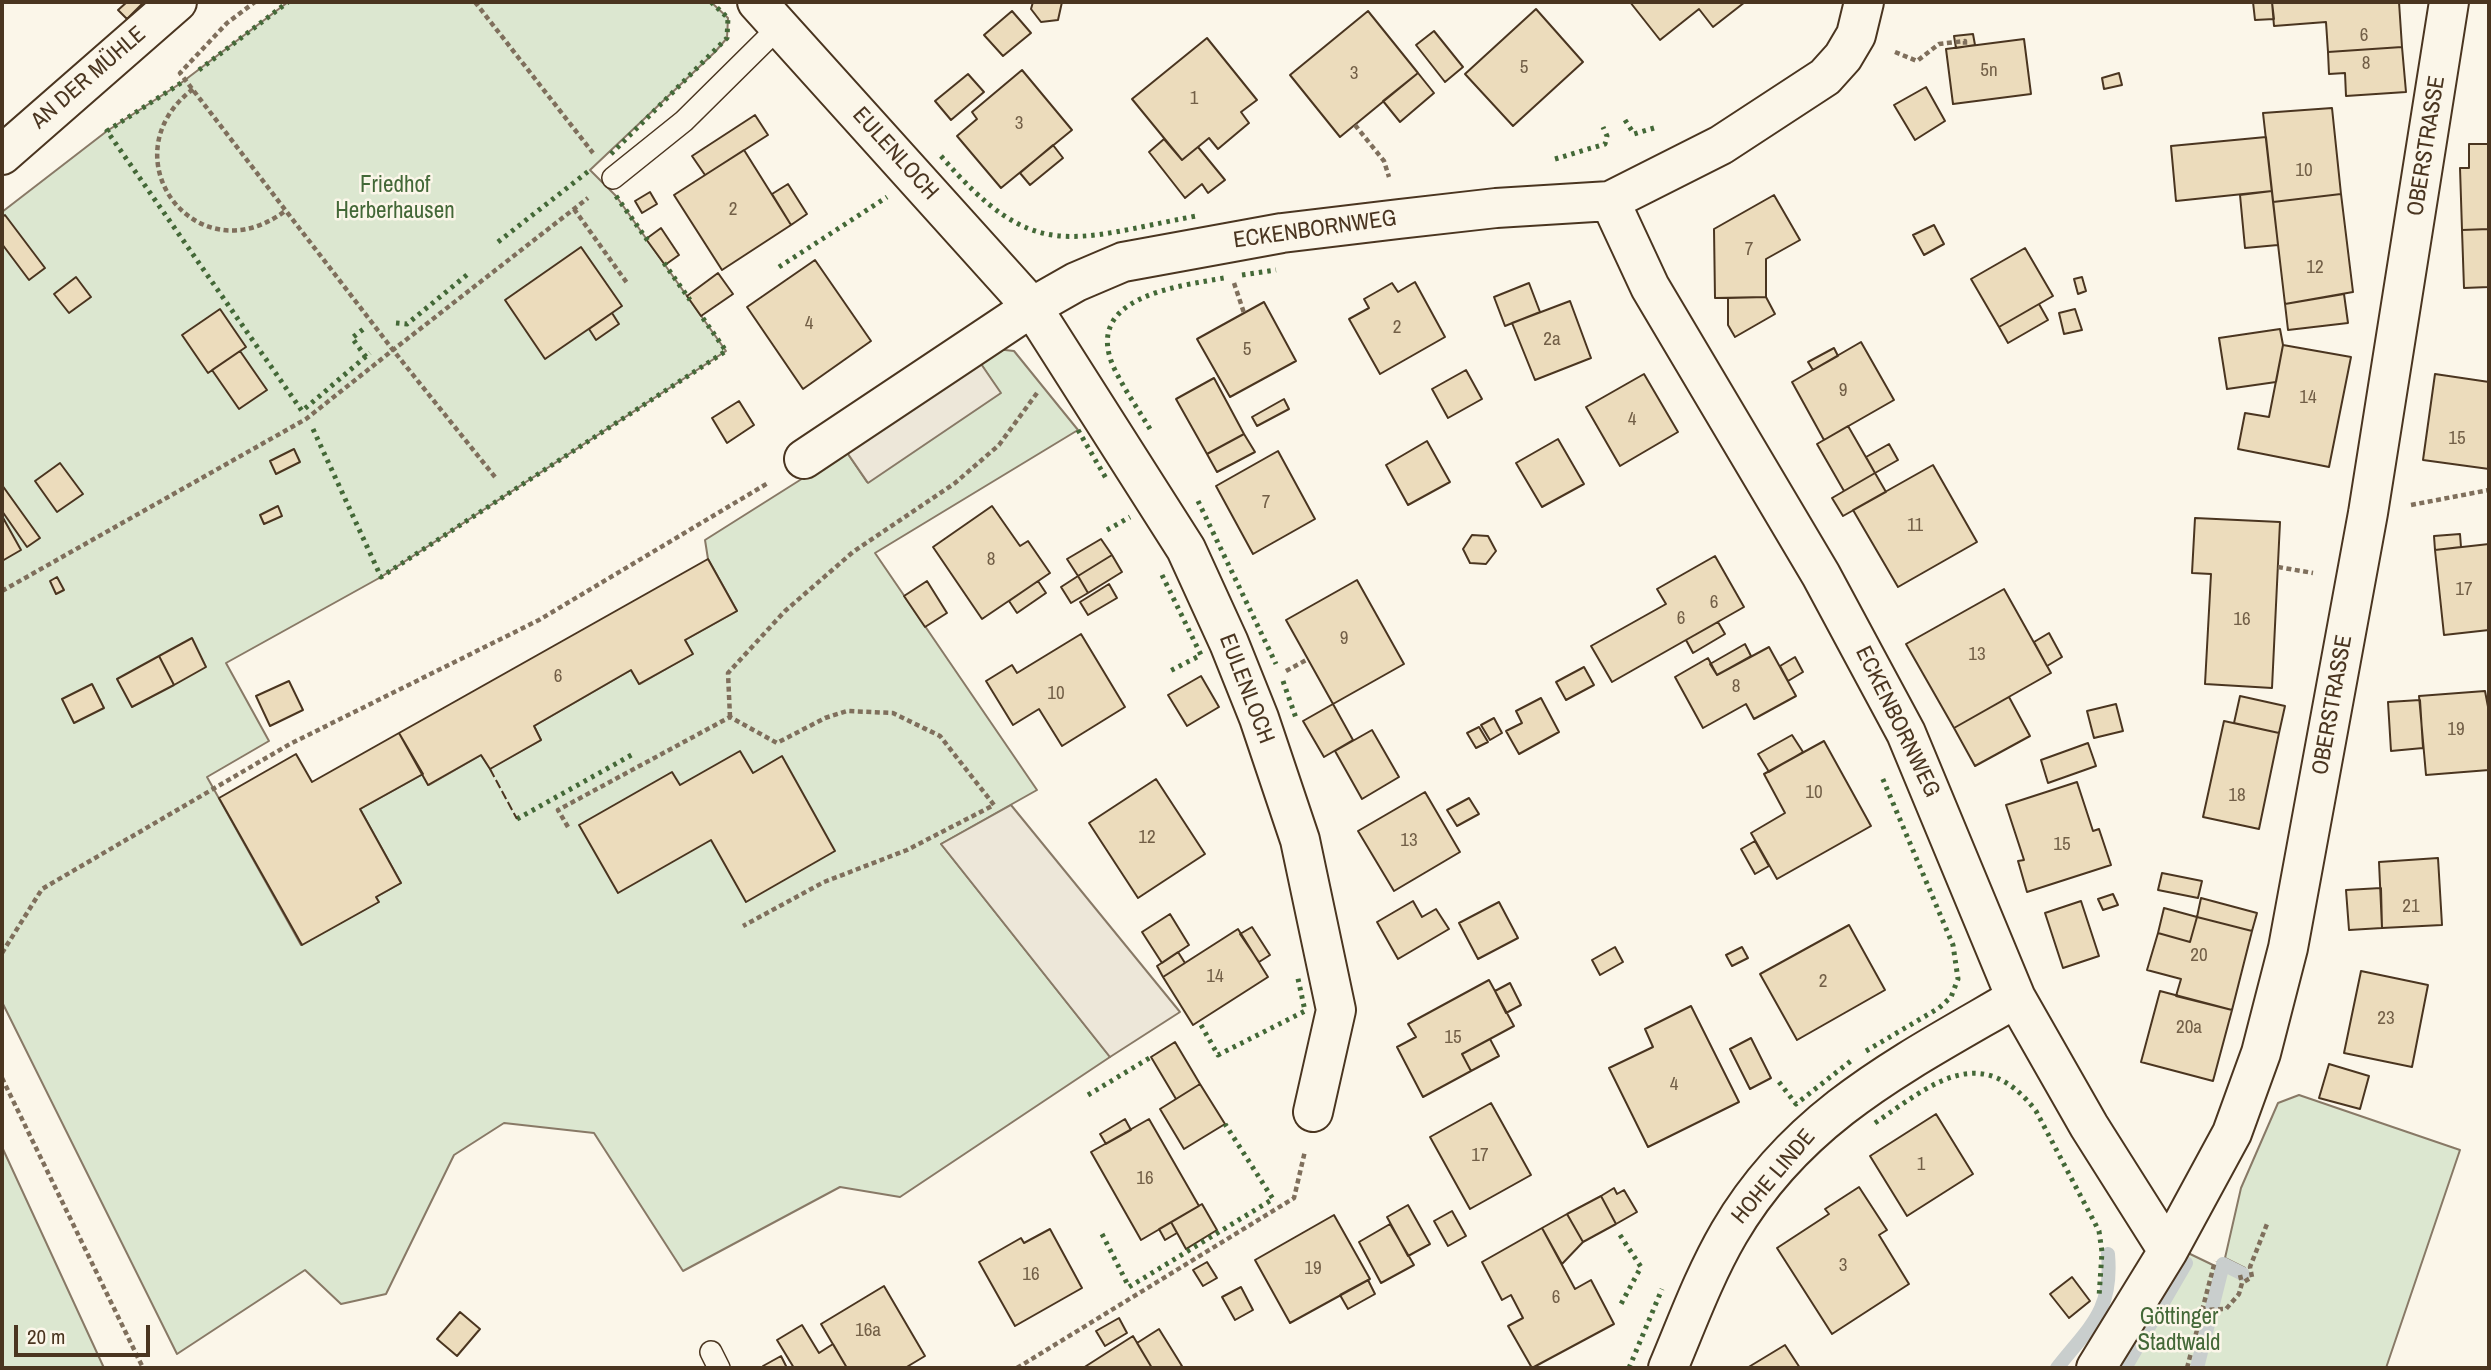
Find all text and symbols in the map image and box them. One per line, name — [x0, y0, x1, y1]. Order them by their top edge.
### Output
street label: AN DER MÜHLE — [26, 21, 152, 135]
house number: 6 — [2360, 25, 2368, 47]
house number: 8 — [2362, 53, 2370, 75]
house number: 5 — [1520, 57, 1528, 79]
house number: 5n — [1980, 60, 1998, 82]
house number: 3 — [1350, 63, 1358, 85]
street label: OBERSTRASSE — [2402, 74, 2452, 218]
house number: 1 — [1190, 88, 1198, 110]
street label: EULENLOCH — [846, 102, 944, 206]
house number: 3 — [1015, 113, 1023, 135]
house number: 10 — [2295, 160, 2313, 182]
park label: Friedhof Herberhausen — [335, 172, 455, 226]
house number: 2 — [729, 199, 737, 221]
street label: ECKENBORNWEG — [1232, 205, 1398, 255]
house number: 7 — [1745, 239, 1753, 261]
house number: 12 — [2306, 257, 2324, 279]
house number: 4 — [805, 313, 813, 335]
house number: 2 — [1393, 317, 1401, 339]
house number: 2a — [1543, 329, 1561, 351]
house number: 5 — [1243, 339, 1251, 361]
house number: 9 — [1839, 380, 1847, 402]
house number: 14 — [2299, 387, 2317, 409]
house number: 4 — [1628, 409, 1636, 431]
house number: 15 — [2448, 428, 2466, 450]
house number: 7 — [1262, 492, 1270, 514]
house number: 11 — [1907, 515, 1923, 537]
house number: 8 — [987, 549, 995, 571]
house number: 17 — [2455, 579, 2473, 601]
house number: 6 — [1710, 592, 1718, 614]
house number: 6 — [1677, 608, 1685, 630]
house number: 16 — [2233, 609, 2251, 631]
house number: 9 — [1340, 628, 1348, 650]
street label: EULENLOCH — [1212, 630, 1280, 748]
street label: OBERSTRASSE — [2307, 633, 2359, 777]
street label: ECKENBORNWEG — [1849, 642, 1945, 802]
house number: 13 — [1968, 644, 1986, 666]
house number: 6 — [554, 666, 562, 688]
house number: 8 — [1732, 676, 1740, 698]
house number: 10 — [1047, 683, 1065, 705]
house number: 19 — [2447, 719, 2465, 741]
house number: 10 — [1805, 782, 1823, 804]
house number: 18 — [2228, 785, 2246, 807]
house number: 12 — [1138, 827, 1156, 849]
house number: 13 — [1400, 830, 1418, 852]
house number: 15 — [2053, 834, 2071, 856]
house number: 21 — [2402, 896, 2420, 918]
house number: 20 — [2190, 945, 2208, 967]
house number: 14 — [1206, 966, 1224, 988]
house number: 2 — [1819, 971, 1827, 993]
house number: 23 — [2377, 1008, 2395, 1030]
house number: 20a — [2176, 1017, 2202, 1039]
house number: 15 — [1444, 1027, 1462, 1049]
house number: 4 — [1670, 1074, 1678, 1096]
street label: HOHE LINDE — [1726, 1124, 1822, 1230]
house number: 17 — [1471, 1145, 1489, 1167]
house number: 1 — [1917, 1154, 1925, 1176]
house number: 16 — [1136, 1168, 1154, 1190]
house number: 3 — [1839, 1255, 1847, 1277]
house number: 19 — [1304, 1258, 1322, 1280]
house number: 16 — [1022, 1264, 1040, 1286]
house number: 6 — [1552, 1287, 1560, 1309]
park label: Göttinger Stadtwald — [2138, 1304, 2220, 1358]
scale bar — [18, 1310, 154, 1354]
house number: 16a — [855, 1320, 881, 1342]
text: 20 m — [27, 1322, 65, 1351]

